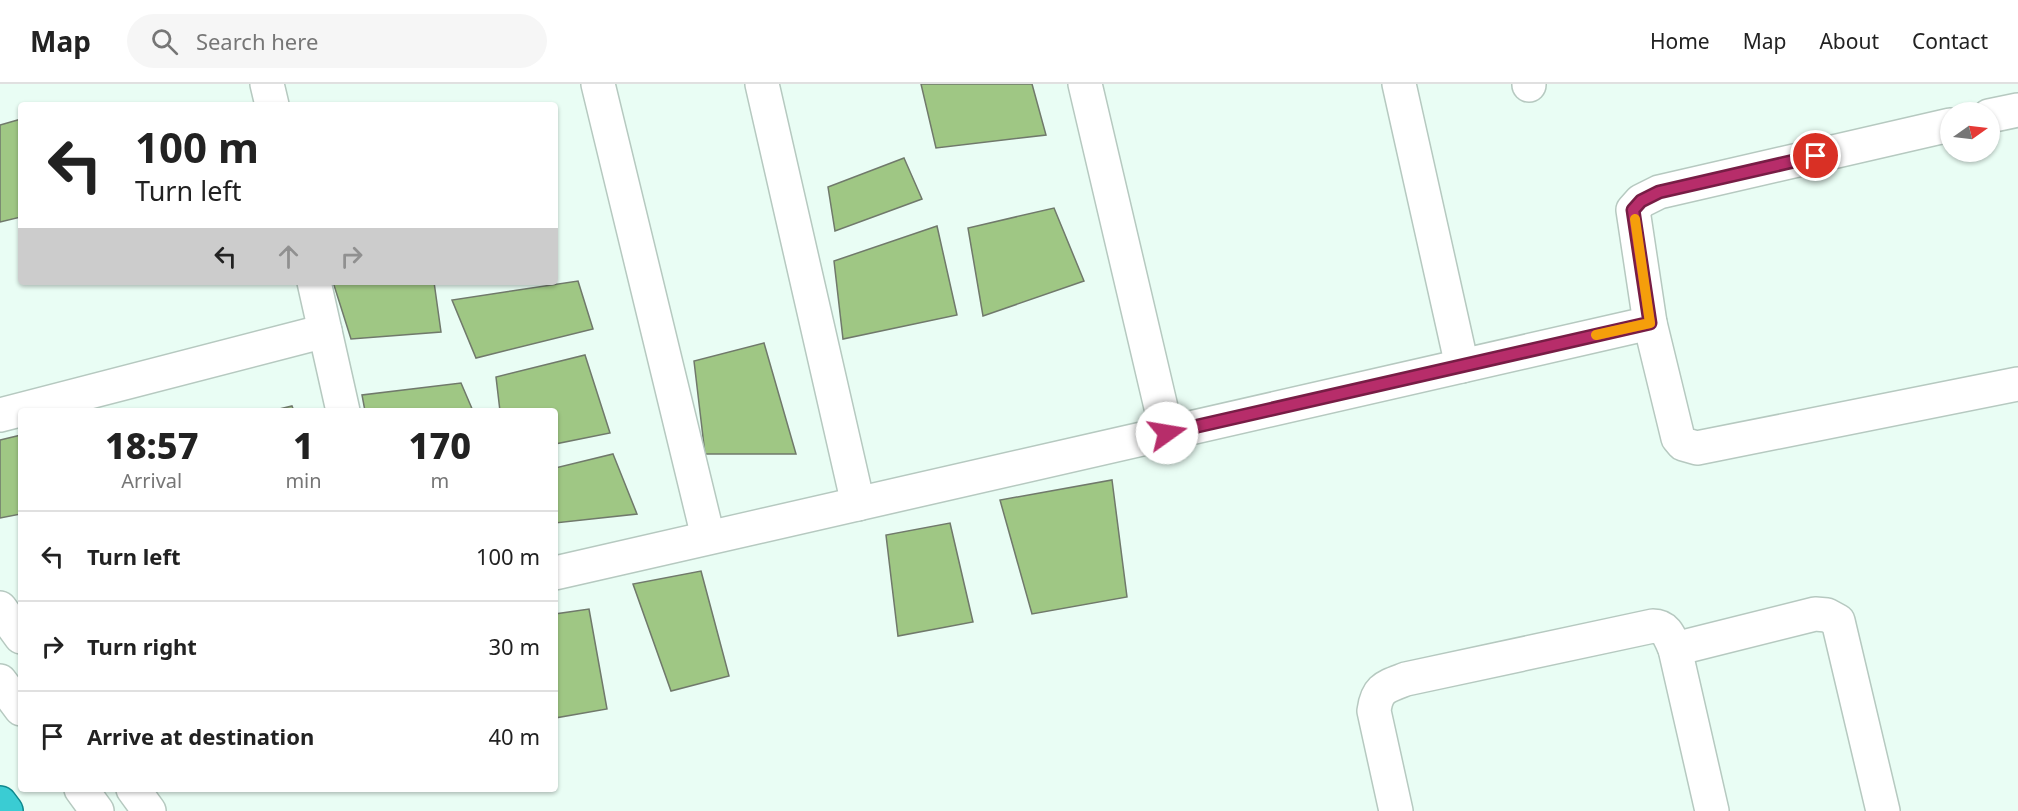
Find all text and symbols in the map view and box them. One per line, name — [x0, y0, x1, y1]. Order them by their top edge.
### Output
search box — [127, 14, 547, 68]
text: Map — [30, 22, 91, 60]
icon: search — [148, 25, 181, 58]
text: Search here — [196, 26, 318, 56]
text: Home — [1650, 27, 1710, 55]
text: Map — [1743, 27, 1786, 55]
text: About — [1819, 27, 1879, 55]
text: Contact — [1912, 27, 1988, 55]
north arrow — [1940, 102, 2000, 162]
map controls — [1940, 102, 2000, 162]
text: 100 m — [135, 118, 259, 175]
icon: left — [36, 126, 114, 204]
pin — [1790, 130, 1841, 181]
icon: arrive — [1799, 139, 1832, 172]
text: Turn left — [135, 172, 241, 209]
icon: left — [209, 240, 242, 273]
icon: ahead — [272, 240, 305, 273]
icon: right — [335, 240, 368, 273]
position arrow — [1135, 401, 1199, 465]
text: 18:57 — [105, 421, 198, 470]
text: 1 — [293, 421, 314, 470]
text: 170 — [409, 421, 471, 470]
text: Arrival — [121, 467, 182, 494]
text: min — [285, 467, 322, 494]
text: m — [430, 467, 449, 494]
icon: left — [36, 540, 69, 573]
text: Turn left — [87, 541, 181, 571]
text: 100 m — [476, 541, 540, 571]
icon: right — [36, 630, 69, 663]
text: Turn right — [87, 631, 197, 661]
text: 30 m — [489, 631, 540, 661]
icon: arrive — [36, 720, 69, 753]
text: Arrive at destination — [87, 721, 314, 751]
text: 40 m — [489, 721, 540, 751]

